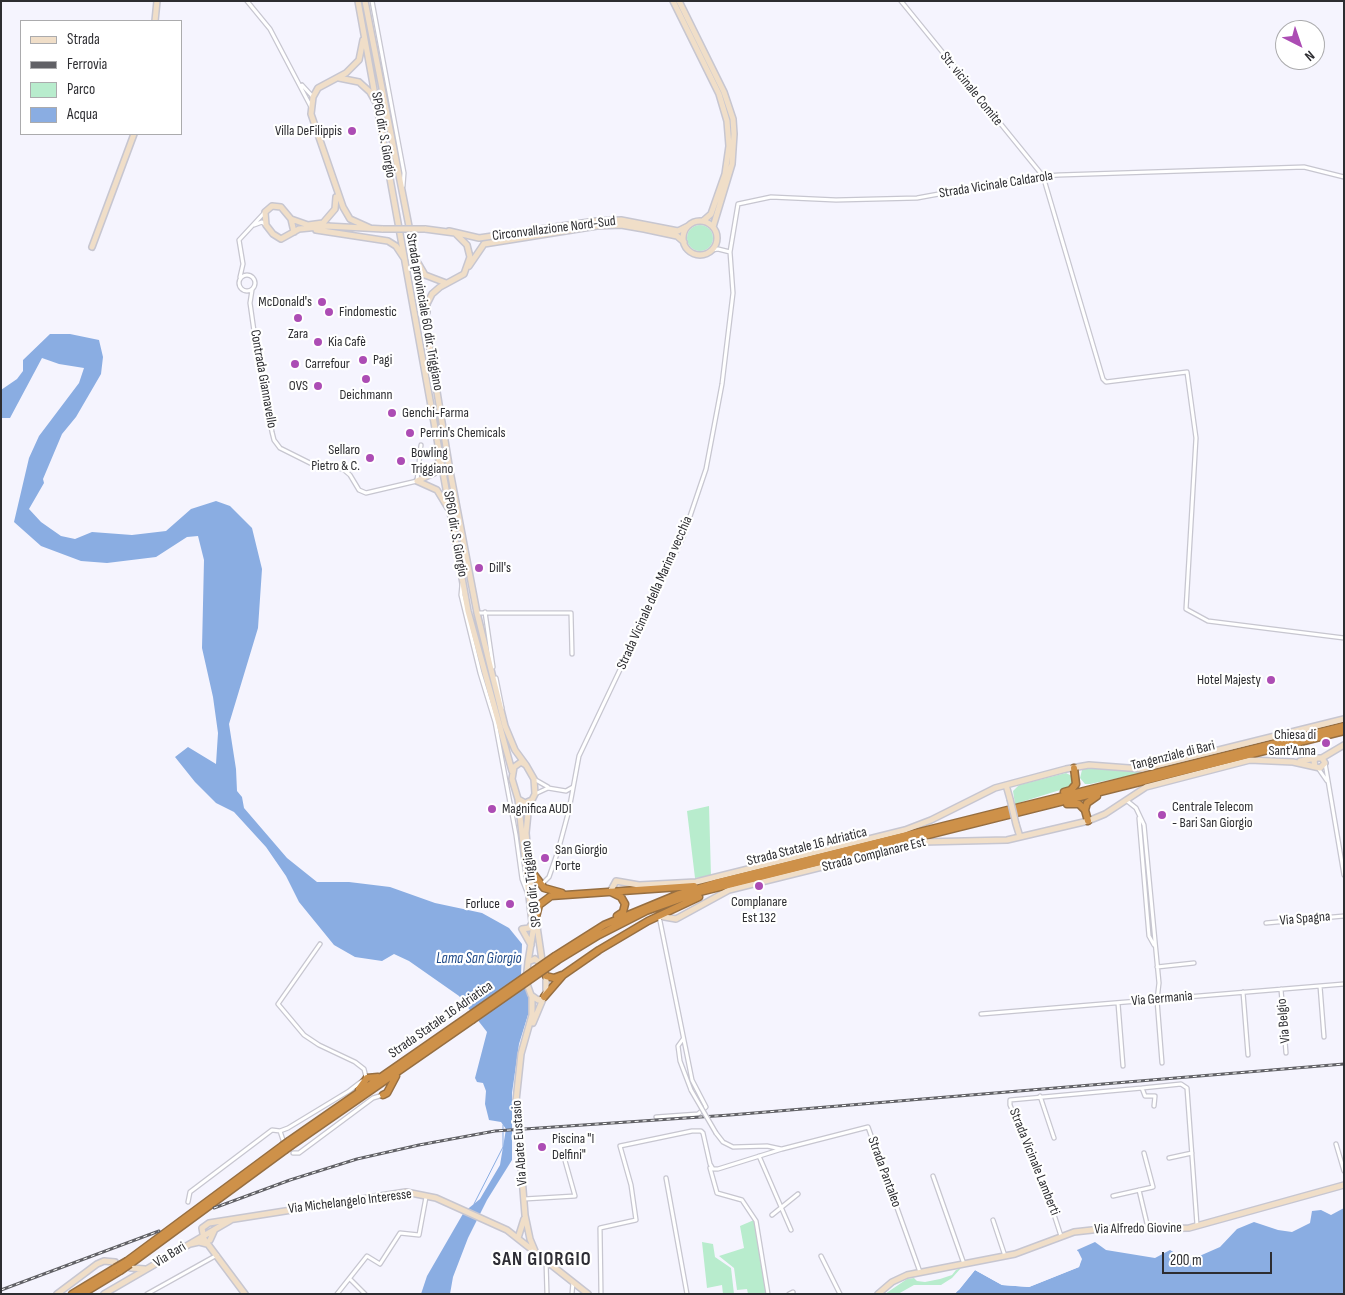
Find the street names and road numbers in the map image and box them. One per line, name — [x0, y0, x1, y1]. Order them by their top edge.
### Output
street label: Str. vicinale Comite — [936, 49, 1006, 129]
street label: SP60 dir. S. Giorgio — [367, 91, 399, 179]
street label: Strada Vicinale Caldarola — [938, 168, 1054, 202]
street label: Circonvallazione Nord-Sud — [491, 213, 617, 245]
street label: Strada provinciale 60 dir. Triggiano — [402, 232, 446, 392]
street label: Contrada Giannavello — [246, 328, 280, 430]
street label: SP60 dir. S. Giorgio — [439, 490, 471, 578]
street label: Strada Vicinale della Marina vecchia — [614, 514, 696, 672]
street label: Tangenziale di Bari — [1129, 737, 1217, 775]
street label: Strada Statale 16 Adriatica — [745, 824, 869, 870]
street label: Strada Complanare Est — [820, 834, 928, 876]
street label: SP 60 dir. Triggiano — [518, 840, 546, 928]
street label: Via Spagna — [1279, 908, 1331, 930]
street label: Strada Statale 16 Adriatica — [386, 978, 496, 1062]
street label: Via Germania — [1131, 988, 1193, 1010]
street label: Via Belgio — [1274, 998, 1294, 1044]
street label: Via Abate Eustasio — [509, 1100, 531, 1186]
street label: Strada Vicinale Lamberti — [1005, 1106, 1063, 1218]
street label: Strada Pantaleo — [863, 1134, 905, 1210]
street label: Via Michelangelo Interesse — [287, 1186, 413, 1218]
street label: Via Alfredo Giovine — [1094, 1220, 1182, 1238]
street label: Via Bari — [151, 1239, 189, 1271]

